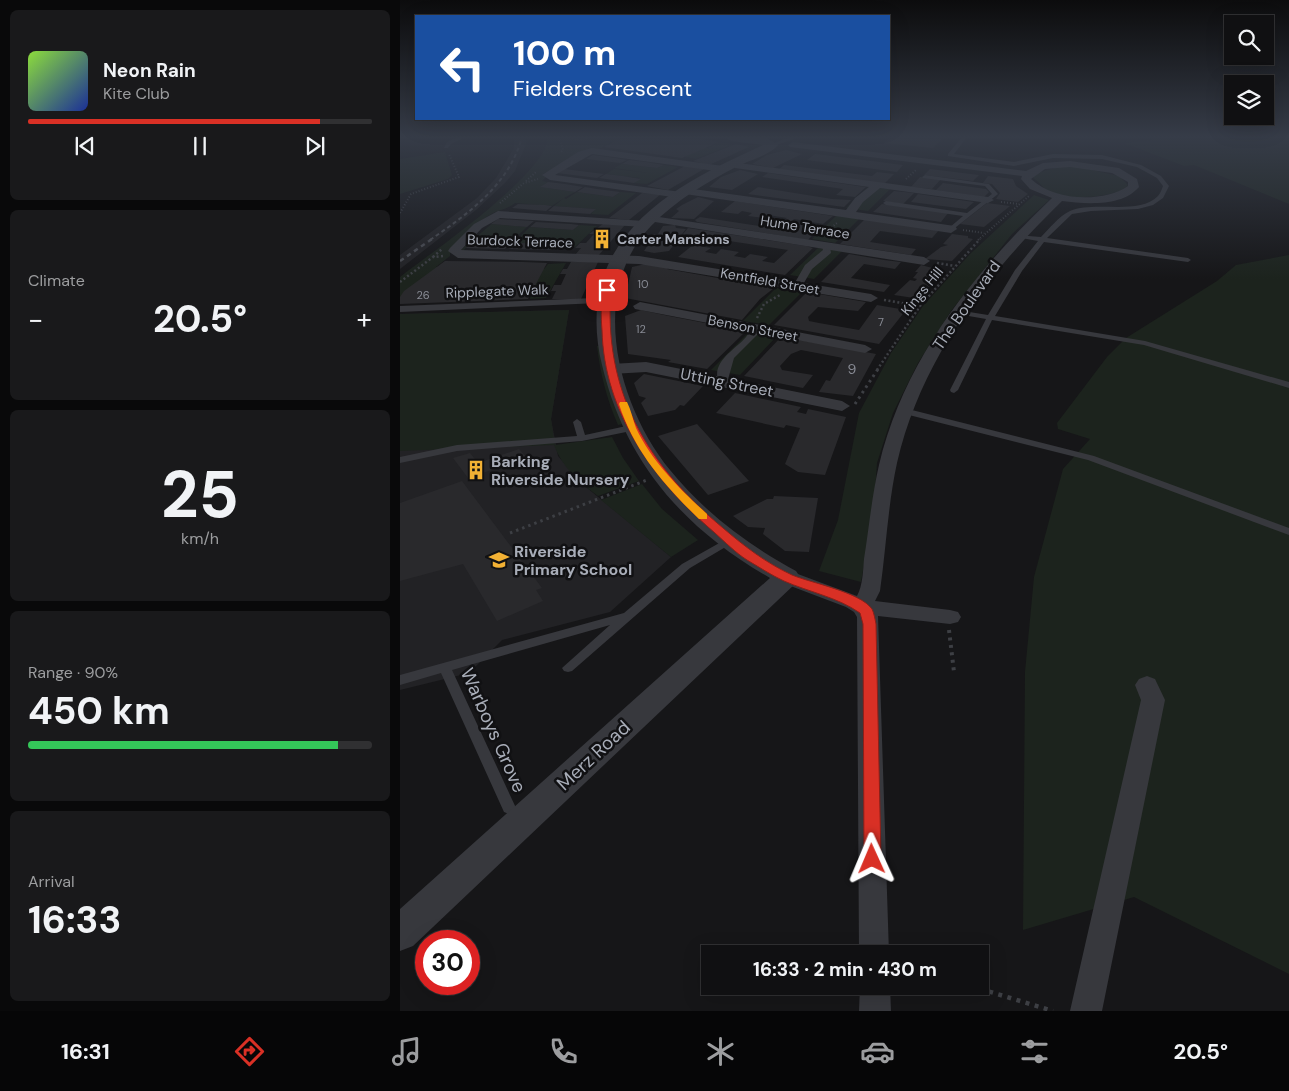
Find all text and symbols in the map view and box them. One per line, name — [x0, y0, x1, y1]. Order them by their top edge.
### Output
map controls — [1224, 15, 1274, 125]
button: search — [1224, 15, 1274, 65]
text: 100 m — [513, 30, 616, 76]
icon: left — [430, 35, 495, 100]
text: Neon Rain — [103, 58, 196, 83]
text: Fielders Crescent — [513, 74, 692, 103]
button: layers — [1224, 75, 1274, 125]
text: Kite Club — [103, 83, 170, 104]
icon: previous — [71, 132, 99, 160]
icon: pause — [186, 132, 214, 160]
icon: next — [301, 132, 329, 160]
street label: Hume Terrace — [759, 211, 851, 243]
building icon: Carter Mansions — [591, 228, 613, 250]
street label: Burdock Terrace — [467, 230, 573, 252]
place label: Carter Mansions — [617, 230, 730, 248]
street label: The Boulevard — [928, 256, 1005, 354]
street label: Kentfield Street — [719, 263, 821, 299]
street label: Kings Hill — [897, 263, 947, 319]
pin — [586, 269, 628, 311]
text: Climate — [28, 270, 85, 291]
icon: arrive — [593, 276, 621, 304]
house number: 10 — [638, 277, 648, 291]
street label: Ripplegate Walk — [445, 280, 549, 302]
house number: 26 — [416, 288, 430, 302]
text: 20.5° — [153, 294, 247, 344]
text: − — [28, 301, 43, 338]
text: + — [357, 301, 372, 338]
street label: Benson Street — [707, 310, 799, 346]
house number: 7 — [878, 315, 884, 329]
house number: 12 — [636, 322, 646, 336]
house number: 9 — [848, 360, 857, 378]
street label: Utting Street — [678, 363, 775, 402]
place label: Barking Riverside Nursery — [491, 451, 630, 490]
text: 25 — [161, 453, 239, 537]
building icon: Barking Riverside Nursery — [465, 459, 487, 481]
text: km/h — [181, 528, 219, 549]
place label: Riverside Primary School — [514, 541, 632, 580]
school or university icon: Riverside Primary School — [488, 549, 510, 571]
text: Range · 90% — [28, 662, 118, 683]
street label: Warboys Grove — [455, 664, 532, 797]
text: 450 km — [28, 686, 170, 736]
street label: Merz Road — [551, 715, 635, 796]
position arrow — [845, 832, 897, 884]
text: Arrival — [28, 871, 75, 892]
text: 16:33 — [28, 895, 121, 945]
speed limit sign: 30 — [415, 930, 480, 995]
text: 16:33 · 2 min · 430 m — [753, 957, 937, 982]
icon: directions — [232, 1034, 267, 1069]
icon: music — [389, 1034, 424, 1069]
icon: phone — [546, 1034, 581, 1069]
icon: climate — [703, 1034, 738, 1069]
icon: car — [860, 1034, 895, 1069]
icon: filters — [1017, 1034, 1052, 1069]
text: 16:31 — [61, 1037, 110, 1066]
text: 20.5° — [1174, 1037, 1228, 1066]

